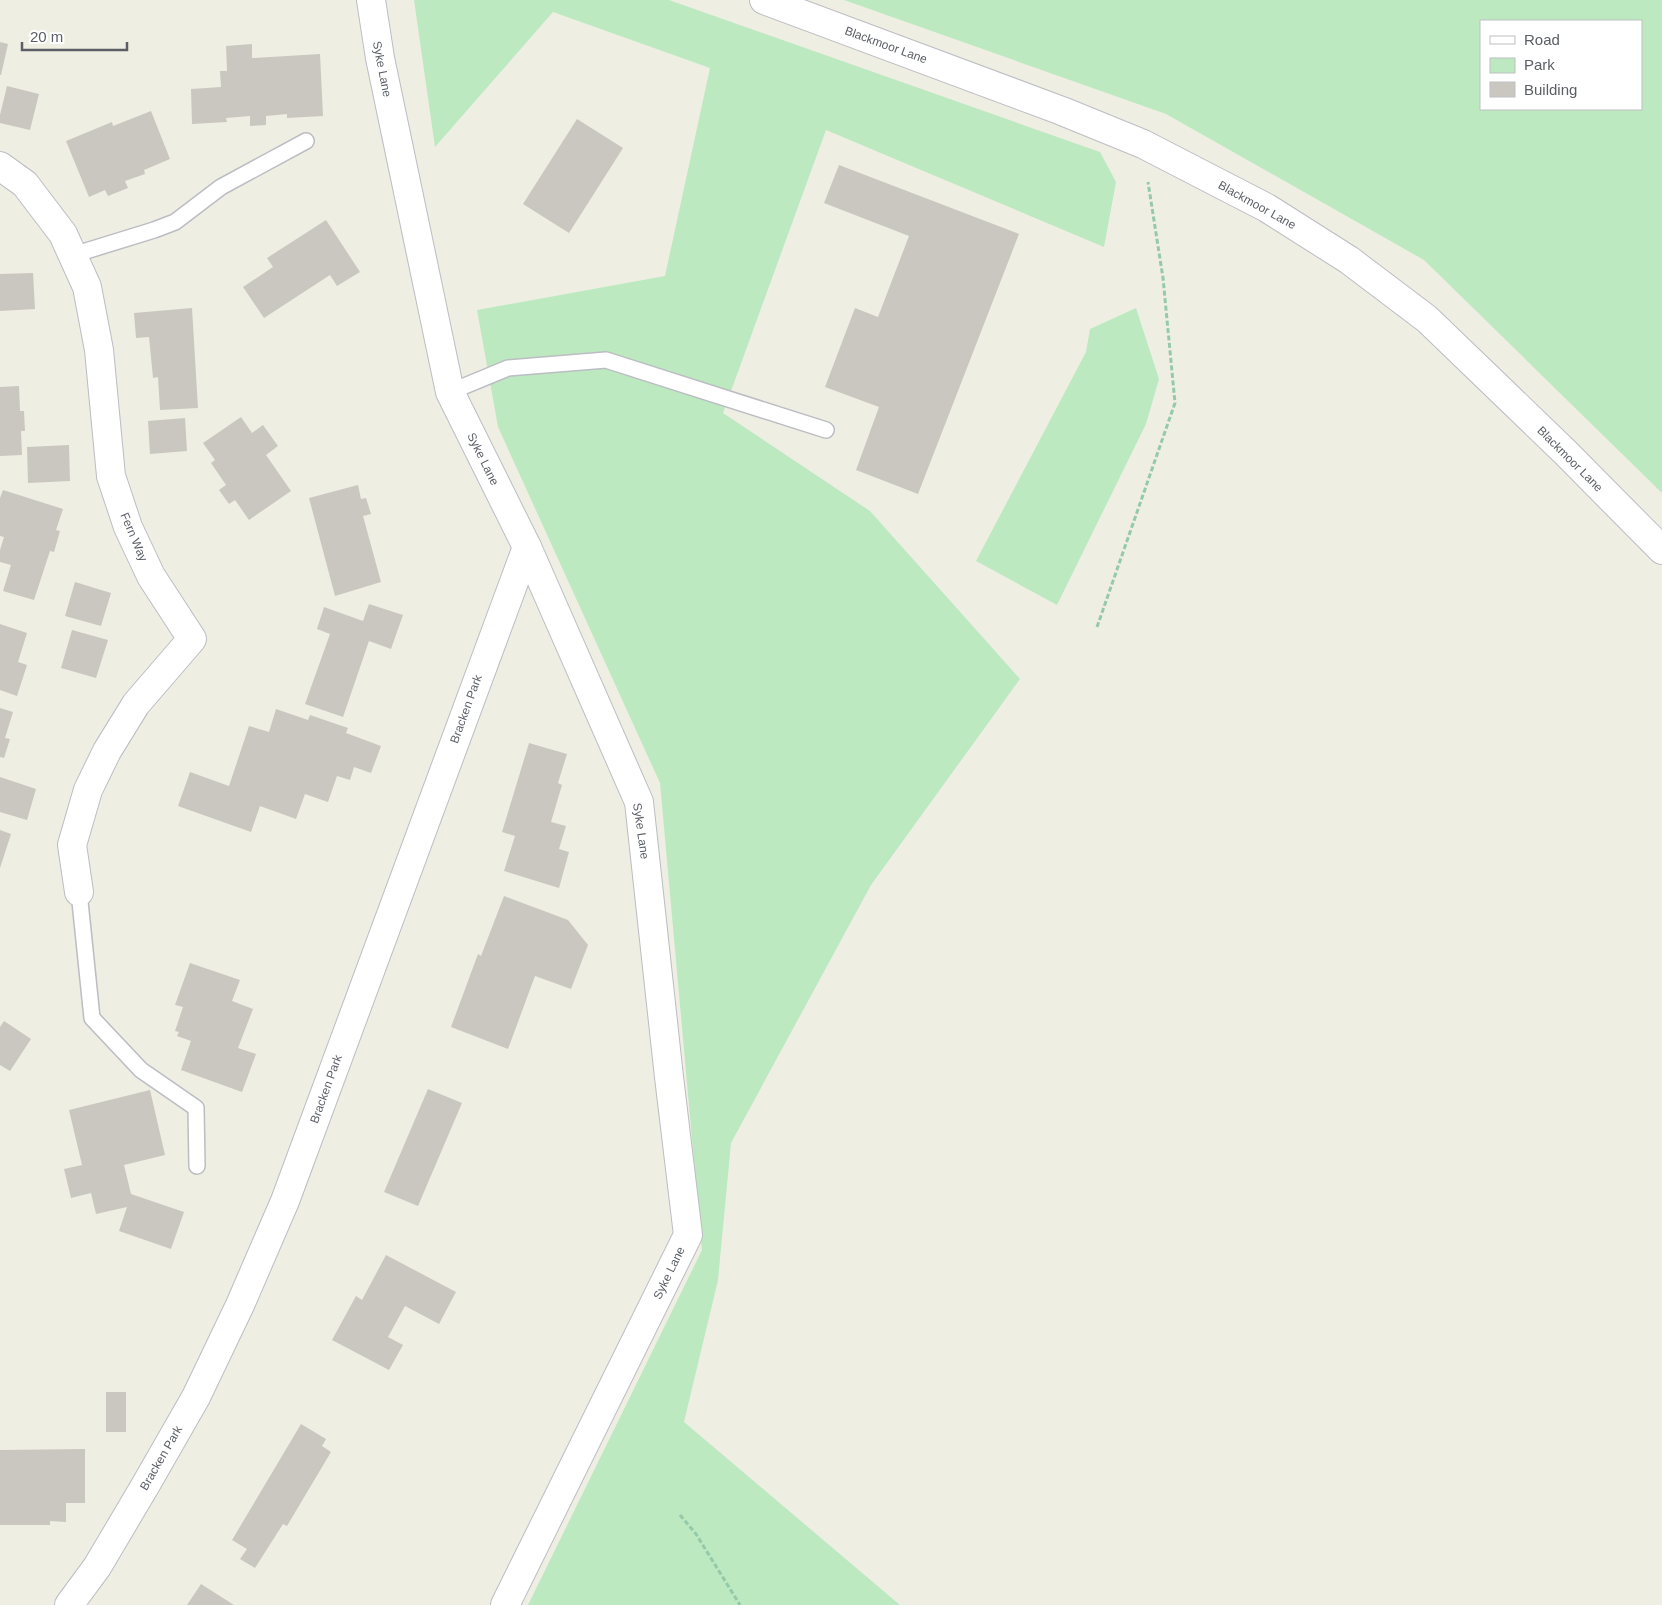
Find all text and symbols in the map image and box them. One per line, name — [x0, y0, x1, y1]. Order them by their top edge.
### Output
scale bar — [22, 20, 128, 52]
legend — [1480, 20, 1642, 110]
street label: Blackmoor Lane — [843, 24, 929, 67]
text: 20 m — [30, 28, 63, 45]
text: Road — [1524, 31, 1560, 48]
street label: Syke Lane — [370, 40, 394, 98]
text: Park — [1524, 56, 1555, 73]
text: Building — [1524, 81, 1577, 98]
street label: Blackmoor Lane — [1216, 178, 1299, 232]
street label: Blackmoor Lane — [1534, 423, 1606, 495]
street label: Syke Lane — [464, 430, 502, 488]
street label: Fern Way — [117, 511, 151, 563]
street label: Bracken Park — [447, 672, 485, 745]
street label: Syke Lane — [630, 802, 652, 860]
street label: Bracken Park — [307, 1052, 345, 1125]
street label: Syke Lane — [650, 1244, 688, 1302]
street label: Bracken Park — [137, 1422, 186, 1493]

